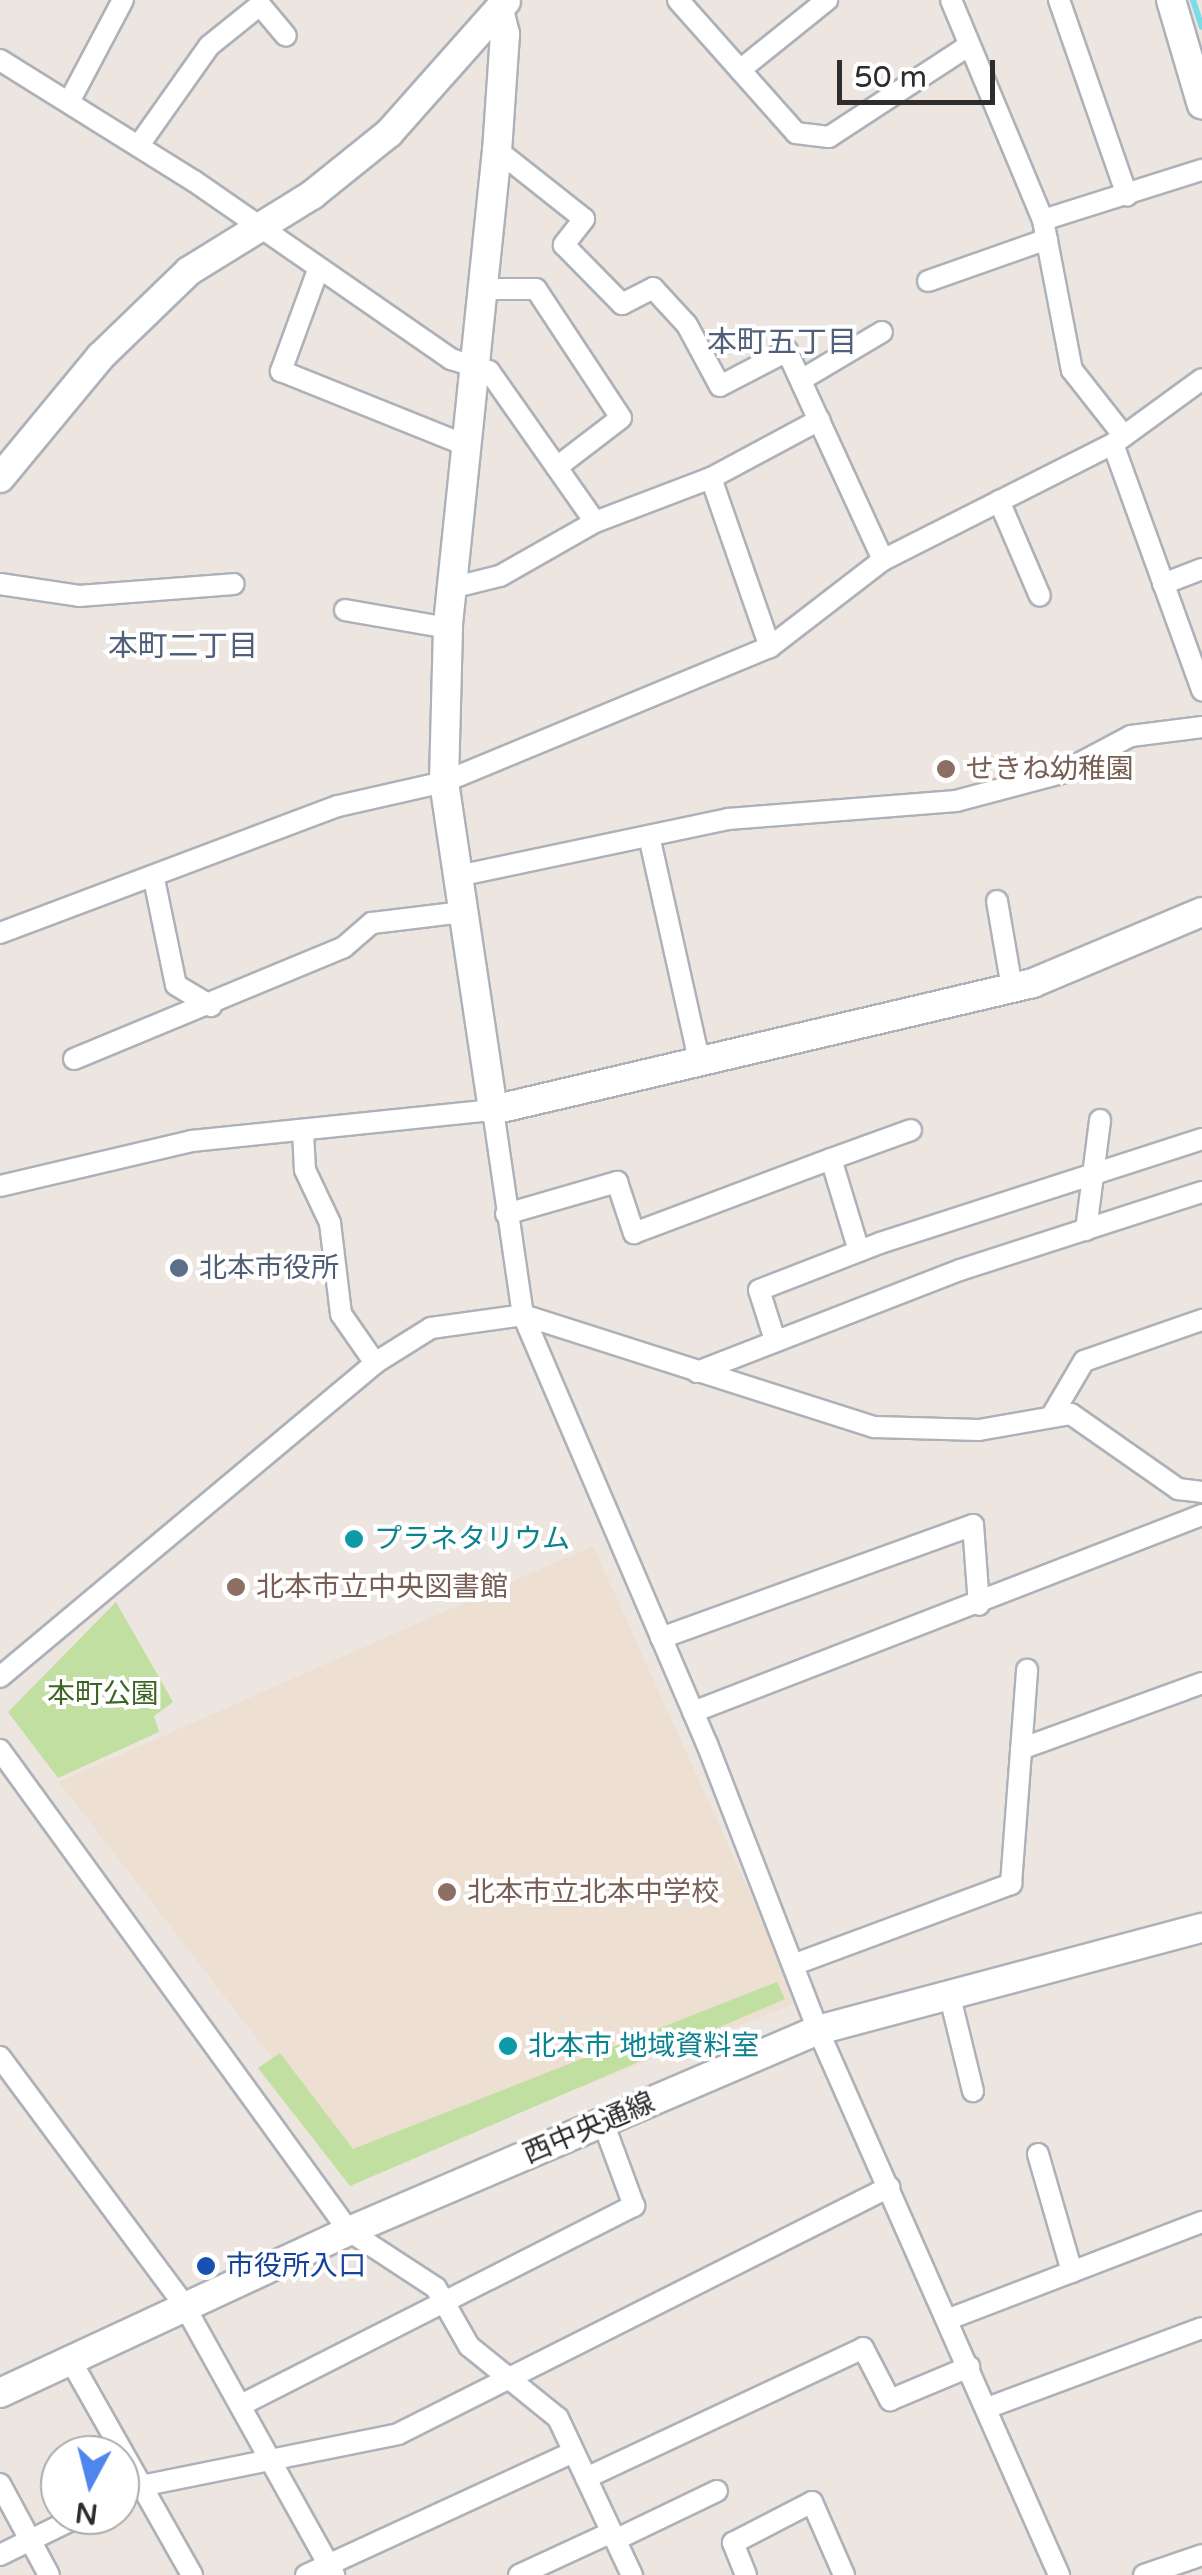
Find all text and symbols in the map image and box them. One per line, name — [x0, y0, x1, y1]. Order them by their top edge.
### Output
scale bar — [842, 40, 1000, 102]
text: 50 m — [854, 59, 927, 96]
district label: 本町五丁目 — [707, 325, 857, 361]
district label: 本町二丁目 — [108, 629, 258, 665]
place label: せきね幼稚園 — [966, 752, 1134, 786]
marker: せきね幼稚園 — [935, 758, 957, 780]
place label: 北本市役所 — [199, 1251, 339, 1285]
marker: 北本市役所 — [168, 1257, 190, 1279]
place label: プラネタリウム — [374, 1522, 570, 1556]
marker: プラネタリウム — [343, 1528, 365, 1550]
place label: 北本市立中央図書館 — [256, 1570, 508, 1604]
marker: 北本市立中央図書館 — [225, 1576, 247, 1598]
park label: 本町公園 — [47, 1677, 159, 1711]
place label: 北本市立北本中学校 — [467, 1875, 719, 1909]
marker: 北本市立北本中学校 — [436, 1881, 458, 1903]
place label: 北本市 地域資料室 — [528, 2029, 759, 2063]
marker: 北本市 地域資料室 — [497, 2035, 519, 2057]
street label: 西中央通線 — [518, 2085, 660, 2171]
place label: 市役所入口 — [226, 2249, 366, 2283]
marker: 市役所入口 — [195, 2255, 217, 2277]
north arrow — [40, 2435, 140, 2535]
text: N — [73, 2495, 100, 2531]

